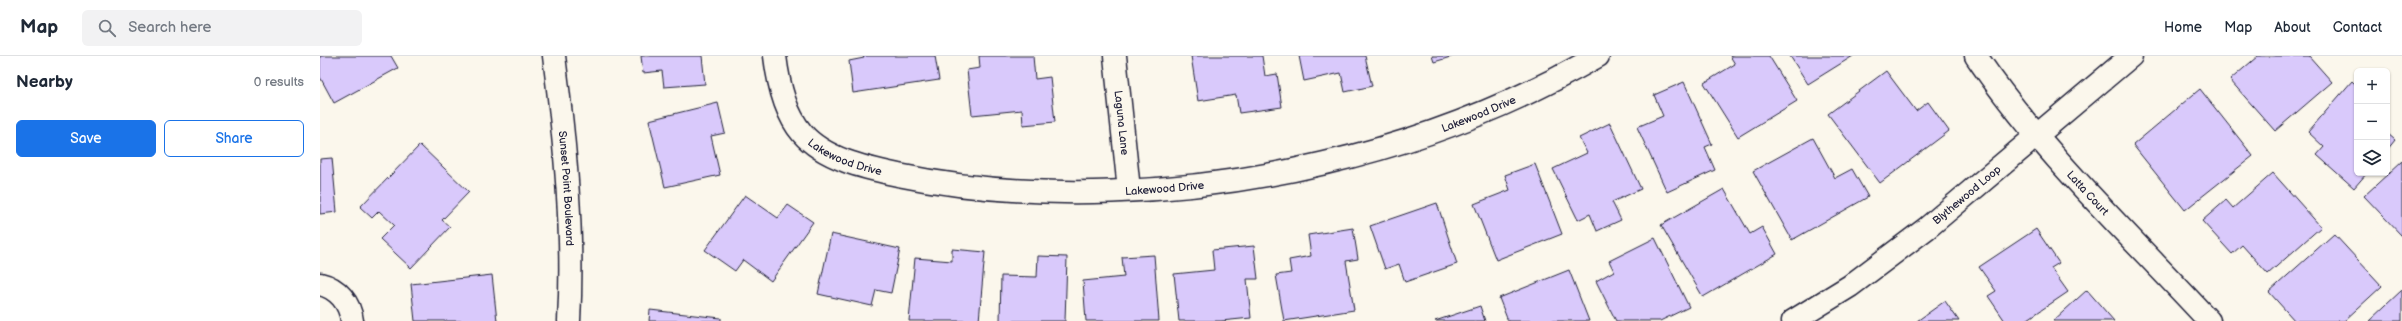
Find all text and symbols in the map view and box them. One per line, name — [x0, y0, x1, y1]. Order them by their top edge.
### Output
search box — [82, 10, 362, 46]
text: Map — [20, 16, 58, 39]
icon: search — [96, 17, 118, 39]
text: Search here — [128, 18, 211, 37]
text: Home — [2164, 19, 2202, 36]
text: Map — [2224, 19, 2252, 36]
text: About — [2274, 19, 2311, 36]
text: Contact — [2333, 19, 2382, 36]
map controls — [2354, 68, 2390, 176]
button: + — [2354, 68, 2390, 104]
text: Nearby — [16, 72, 73, 92]
text: 0 results — [254, 74, 304, 90]
street label: Laguna Lane — [1112, 90, 1132, 156]
street label: Lakewood Drive — [1440, 93, 1518, 135]
button: − — [2354, 104, 2390, 140]
button: Save — [16, 120, 156, 157]
button: Share — [164, 120, 304, 157]
street label: Sunset Point Boulevard — [556, 130, 577, 246]
street label: Lakewood Drive — [806, 136, 884, 178]
button: layers — [2354, 140, 2390, 176]
street label: Blythewood Loop — [1930, 162, 2003, 227]
street label: Latta Court — [2064, 168, 2112, 218]
street label: Lakewood Drive — [1125, 178, 1205, 197]

